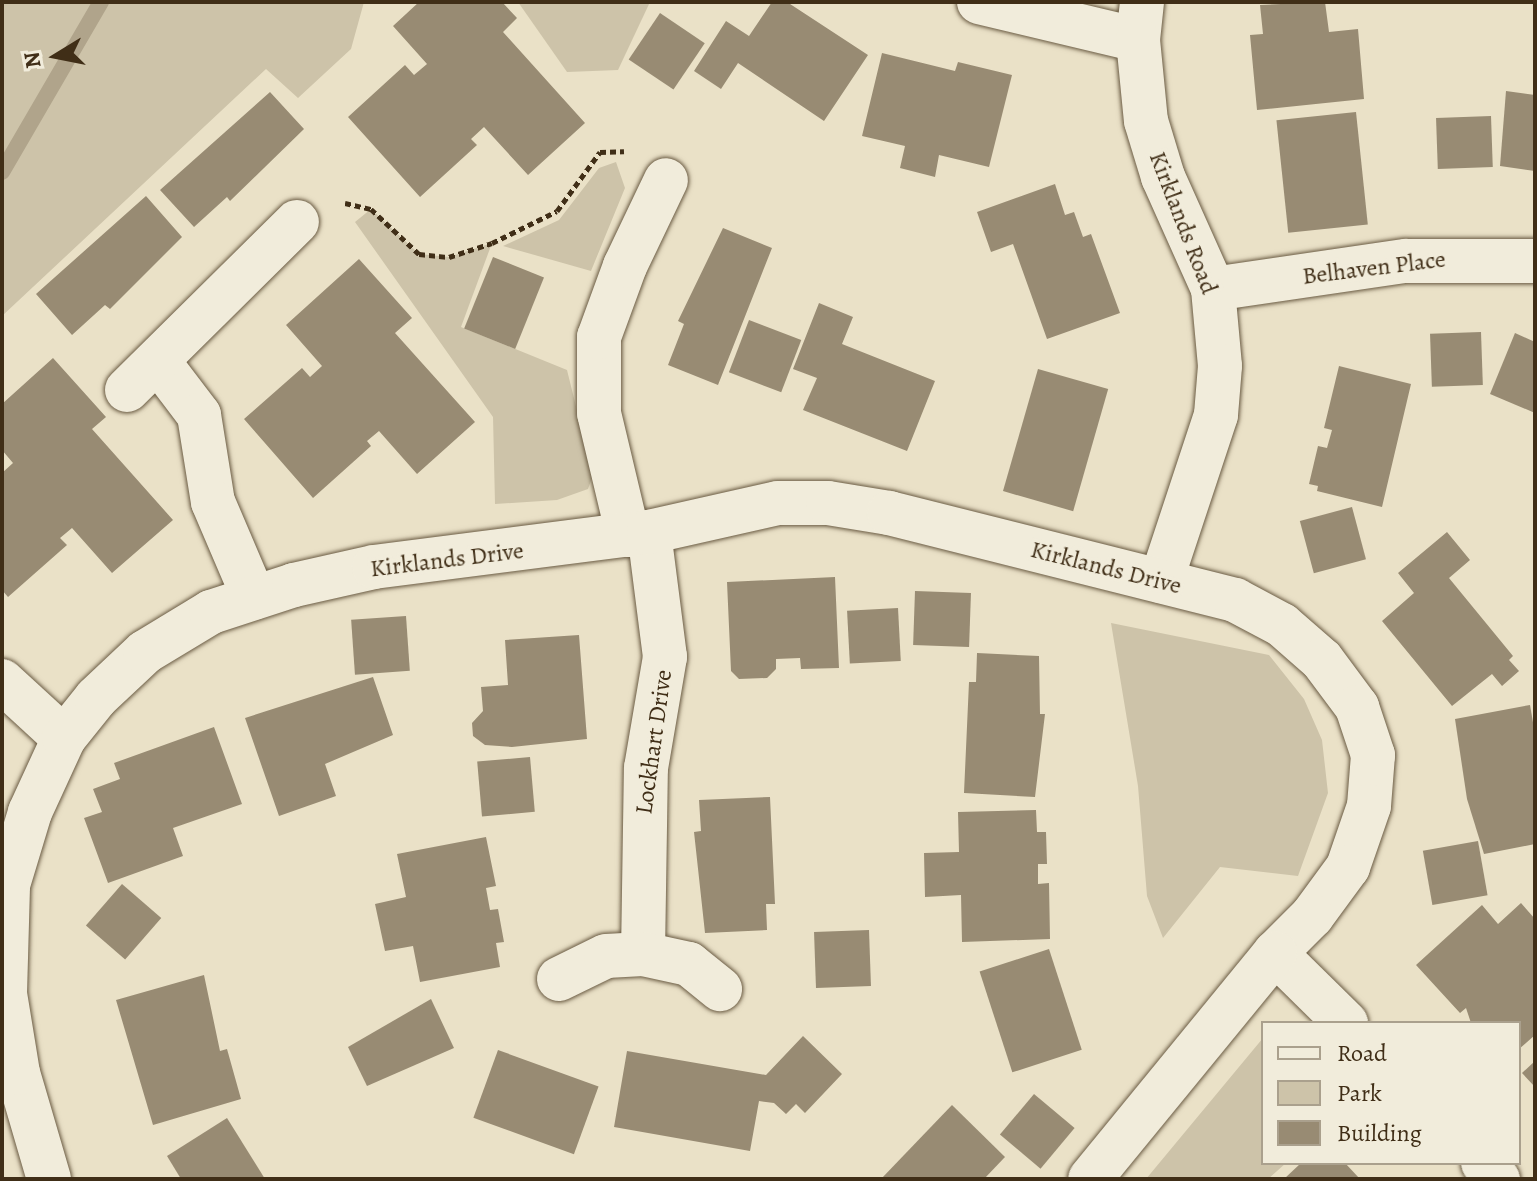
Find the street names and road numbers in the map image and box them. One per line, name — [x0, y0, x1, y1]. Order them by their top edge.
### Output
street label: Kirklands Road — [1143, 148, 1223, 298]
street label: Belhaven Place — [1301, 245, 1447, 291]
street label: Kirklands Drive — [1028, 535, 1184, 601]
street label: Kirklands Drive — [369, 536, 525, 584]
street label: Lockhart Drive — [630, 668, 678, 816]

